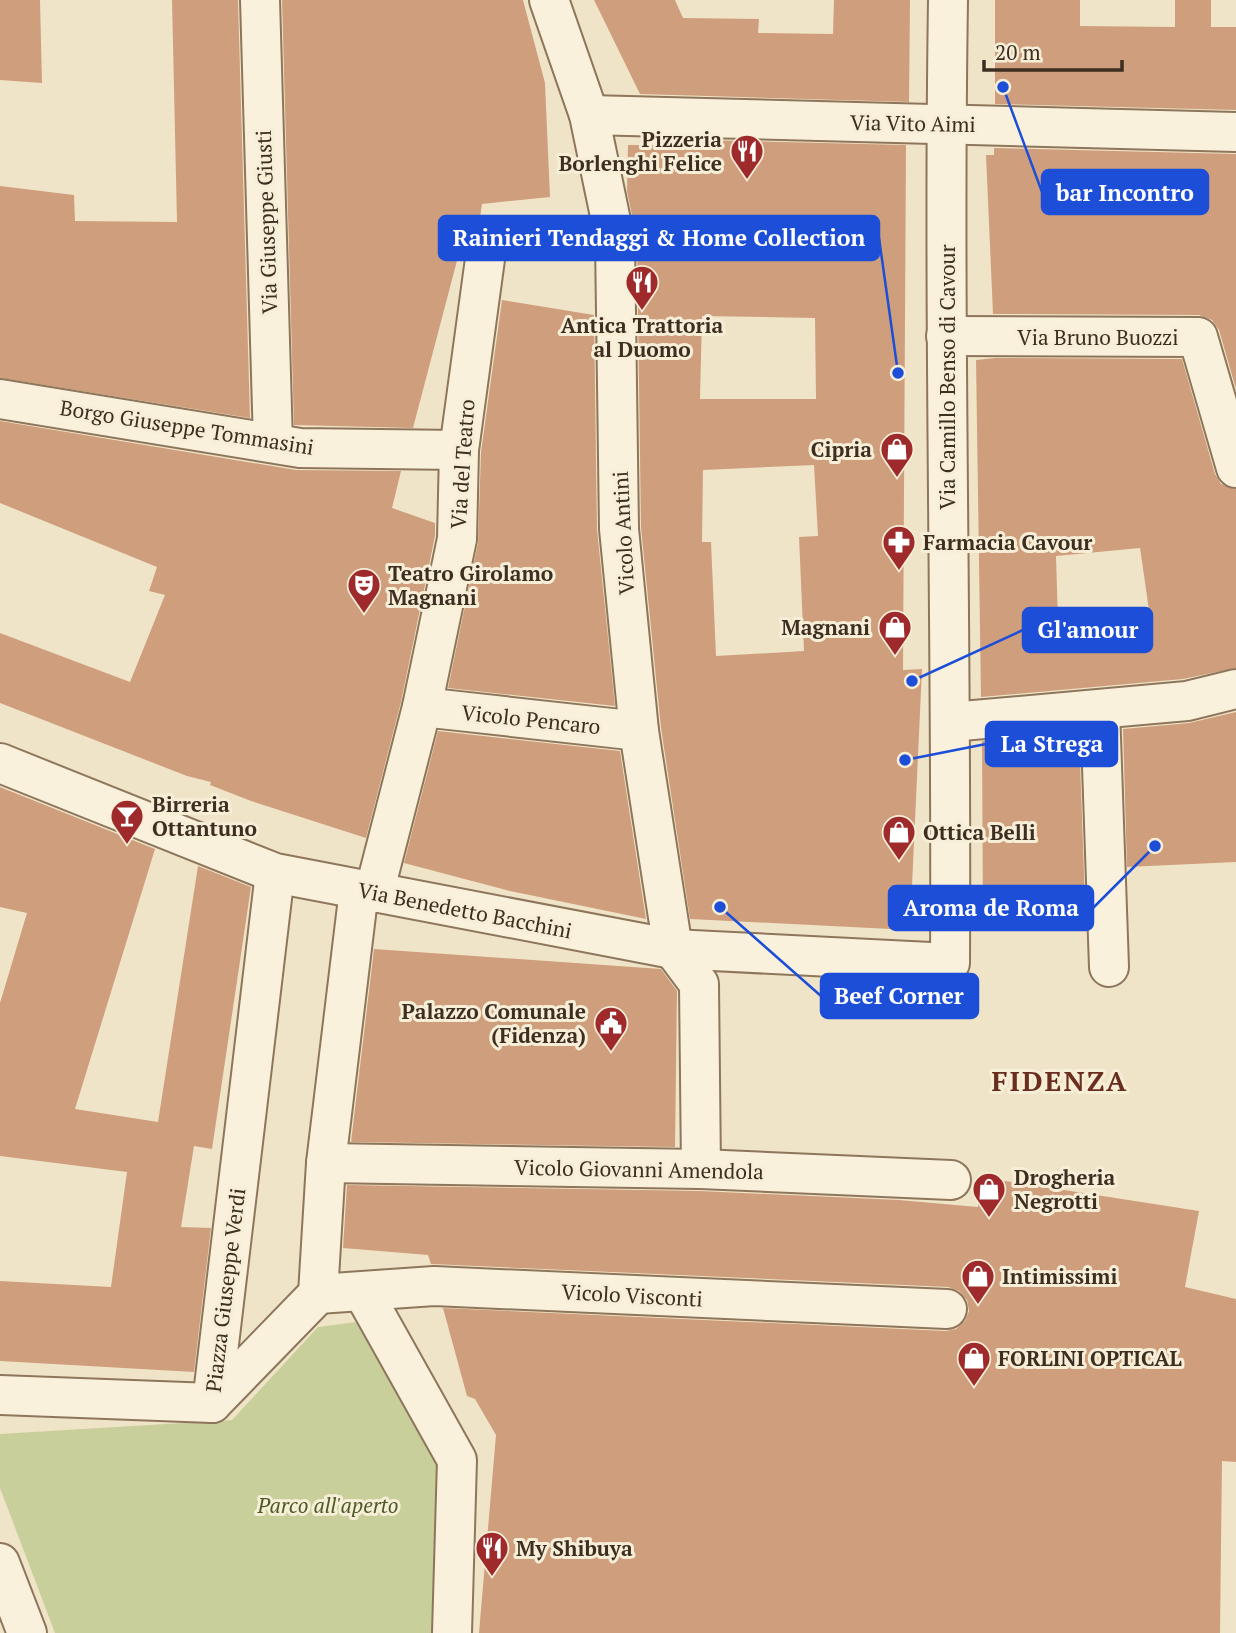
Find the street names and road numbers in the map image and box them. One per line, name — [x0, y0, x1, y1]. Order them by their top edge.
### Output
street label: Via Vito Aimi — [850, 108, 976, 138]
street label: Via Giuseppe Giusti — [249, 129, 283, 315]
street label: Via Camillo Benso di Cavour — [933, 244, 961, 510]
street label: Via Bruno Buozzi — [1017, 323, 1179, 351]
street label: Borgo Giuseppe Tommasini — [58, 393, 316, 461]
street label: Via del Teatro — [443, 398, 481, 530]
street label: Vicolo Antini — [606, 470, 640, 596]
street label: Vicolo Pencaro — [460, 698, 602, 740]
street label: Via Benedetto Bacchini — [356, 876, 574, 944]
street label: Vicolo Giovanni Amendola — [514, 1153, 764, 1185]
street label: Piazza Giuseppe Verdi — [199, 1186, 251, 1394]
street label: Vicolo Visconti — [561, 1277, 703, 1313]

